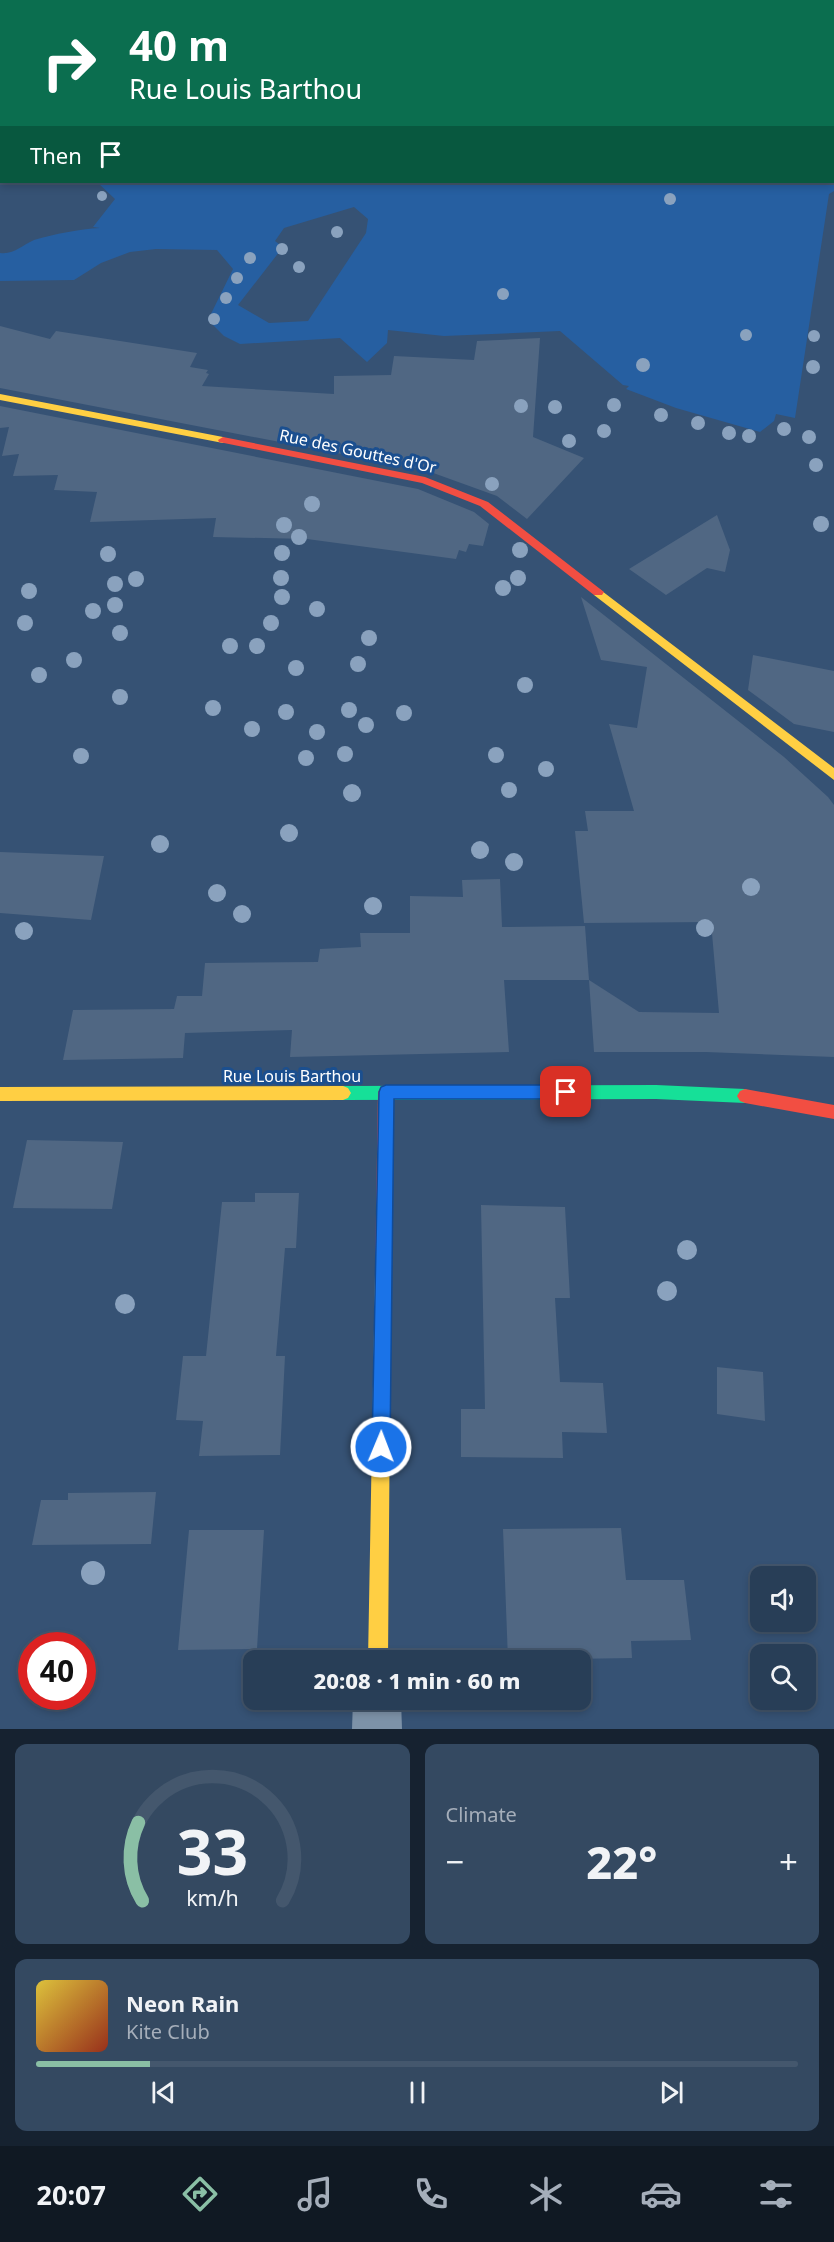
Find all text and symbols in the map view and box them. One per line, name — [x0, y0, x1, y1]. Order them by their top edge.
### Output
text: 40 m — [129, 16, 229, 73]
icon: right — [30, 24, 108, 102]
text: Rue Louis Barthou — [129, 70, 362, 107]
icon: arrive — [94, 138, 127, 171]
text: Then — [30, 140, 82, 170]
street label: Rue des Gouttes d'Or — [278, 424, 439, 478]
street label: Rue Louis Barthou — [223, 1065, 361, 1087]
pin — [540, 1066, 591, 1117]
icon: arrive — [549, 1075, 582, 1108]
position arrow — [349, 1415, 413, 1479]
map controls — [750, 1566, 816, 1710]
button: sound — [750, 1566, 816, 1632]
speed limit sign: 40 — [18, 1632, 96, 1710]
button: search — [750, 1644, 816, 1710]
text: 20:08 · 1 min · 60 m — [314, 1665, 520, 1695]
text: Climate — [446, 1801, 517, 1828]
text: 33 — [177, 1808, 248, 1893]
text: 22° — [586, 1831, 657, 1892]
text: − — [446, 1839, 464, 1884]
text: + — [779, 1839, 798, 1884]
text: km/h — [186, 1883, 239, 1912]
text: Neon Rain — [126, 1988, 239, 2018]
text: Kite Club — [126, 2018, 210, 2045]
icon: previous — [147, 2076, 180, 2109]
icon: pause — [401, 2076, 434, 2109]
icon: next — [655, 2076, 688, 2109]
icon: directions — [179, 2173, 221, 2215]
icon: music — [294, 2173, 336, 2215]
icon: phone — [410, 2173, 452, 2215]
icon: climate — [525, 2173, 567, 2215]
icon: car — [640, 2173, 682, 2215]
icon: filters — [755, 2173, 797, 2215]
text: 20:07 — [37, 2176, 106, 2213]

